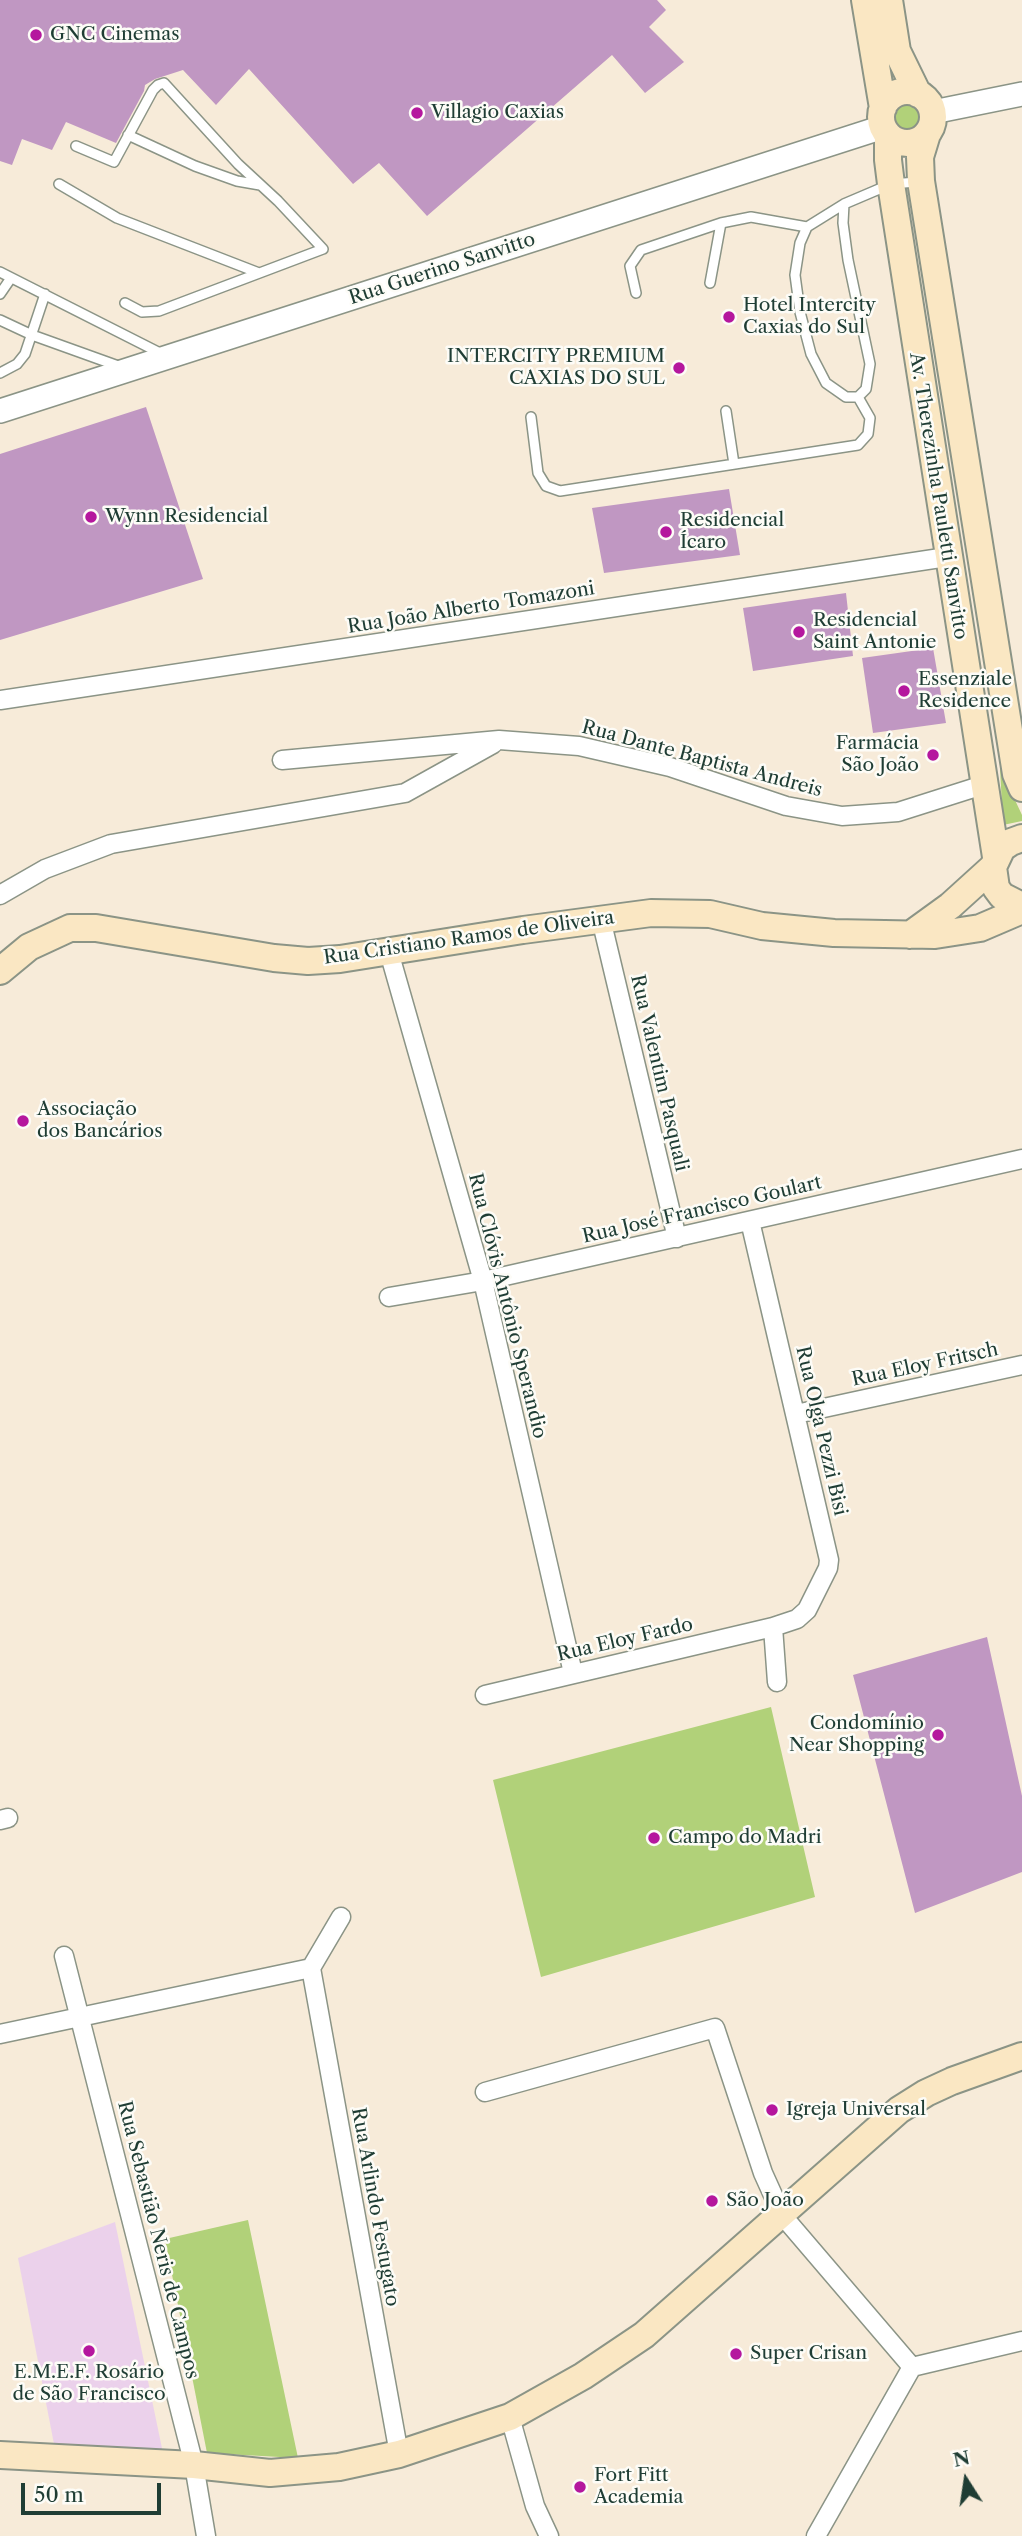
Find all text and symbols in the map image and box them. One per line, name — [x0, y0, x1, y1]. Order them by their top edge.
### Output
place label: GNC Cinemas — [50, 24, 179, 46]
marker: GNC Cinemas — [28, 27, 44, 43]
place label: Villagio Caxias — [431, 102, 564, 124]
marker: Villagio Caxias — [409, 105, 425, 121]
street label: Rua Guerino Sanvitto — [346, 228, 538, 310]
place label: Hotel Intercity Caxias do Sul — [743, 295, 876, 339]
marker: Hotel Intercity Caxias do Sul — [721, 309, 737, 325]
place label: INTERCITY PREMIUM CAXIAS DO SUL — [447, 346, 665, 390]
street label: Av. Therezinha Pauletti Sanvitto — [904, 351, 972, 641]
marker: INTERCITY PREMIUM CAXIAS DO SUL — [671, 360, 687, 376]
place label: Wynn Residencial — [105, 506, 268, 528]
marker: Wynn Residencial — [83, 509, 99, 525]
place label: Residencial Ícaro — [680, 510, 784, 554]
marker: Residencial Ícaro — [658, 524, 674, 540]
street label: Rua João Alberto Tomazoni — [346, 577, 596, 639]
place label: Residencial Saint Antonie — [813, 610, 936, 654]
marker: Residencial Saint Antonie — [791, 624, 807, 640]
place label: Essenziale Residence — [918, 669, 1012, 713]
marker: Essenziale Residence — [896, 683, 912, 699]
street label: Rua Dante Baptista Andreis — [579, 716, 825, 802]
place label: Farmácia São João — [836, 733, 919, 777]
marker: Farmácia São João — [925, 747, 941, 763]
street label: Rua Cristiano Ramos de Oliveira — [322, 906, 616, 970]
street label: Rua Valentim Pasquali — [625, 972, 693, 1174]
place label: Associação dos Bancários — [37, 1099, 162, 1143]
marker: Associação dos Bancários — [15, 1113, 31, 1129]
street label: Rua Clóvis Antônio Sperandio — [463, 1171, 551, 1441]
street label: Rua José Francisco Goulart — [580, 1171, 824, 1249]
street label: Rua Eloy Fritsch — [850, 1338, 1000, 1392]
street label: Rua Olga Pezzi Bisi — [790, 1344, 852, 1518]
street label: Rua Eloy Fardo — [555, 1613, 695, 1667]
place label: Condomínio Near Shopping — [789, 1713, 924, 1757]
marker: Condomínio Near Shopping — [930, 1727, 946, 1743]
place label: Campo do Madri — [668, 1827, 821, 1849]
marker: Campo do Madri — [646, 1830, 662, 1846]
street label: Rua Sebastião Neris de Campos — [112, 2099, 204, 2381]
place label: Igreja Universal — [786, 2099, 926, 2121]
marker: Igreja Universal — [764, 2102, 780, 2118]
street label: Rua Arlindo Festugato — [346, 2106, 404, 2308]
place label: São João — [726, 2190, 804, 2212]
marker: São João — [704, 2193, 720, 2209]
marker: E.M.E.F. Rosário de São Francisco — [81, 2343, 97, 2359]
place label: Super Crisan — [750, 2343, 867, 2365]
marker: Super Crisan — [728, 2346, 744, 2362]
place label: E.M.E.F. Rosário de São Francisco — [12, 2362, 166, 2406]
north arrow — [931, 2445, 1001, 2515]
text: N — [951, 2446, 972, 2472]
place label: Fort Fitt Academia — [594, 2465, 683, 2509]
scale bar — [24, 2470, 164, 2514]
marker: Fort Fitt Academia — [572, 2479, 588, 2495]
text: 50 m — [34, 2482, 84, 2507]

